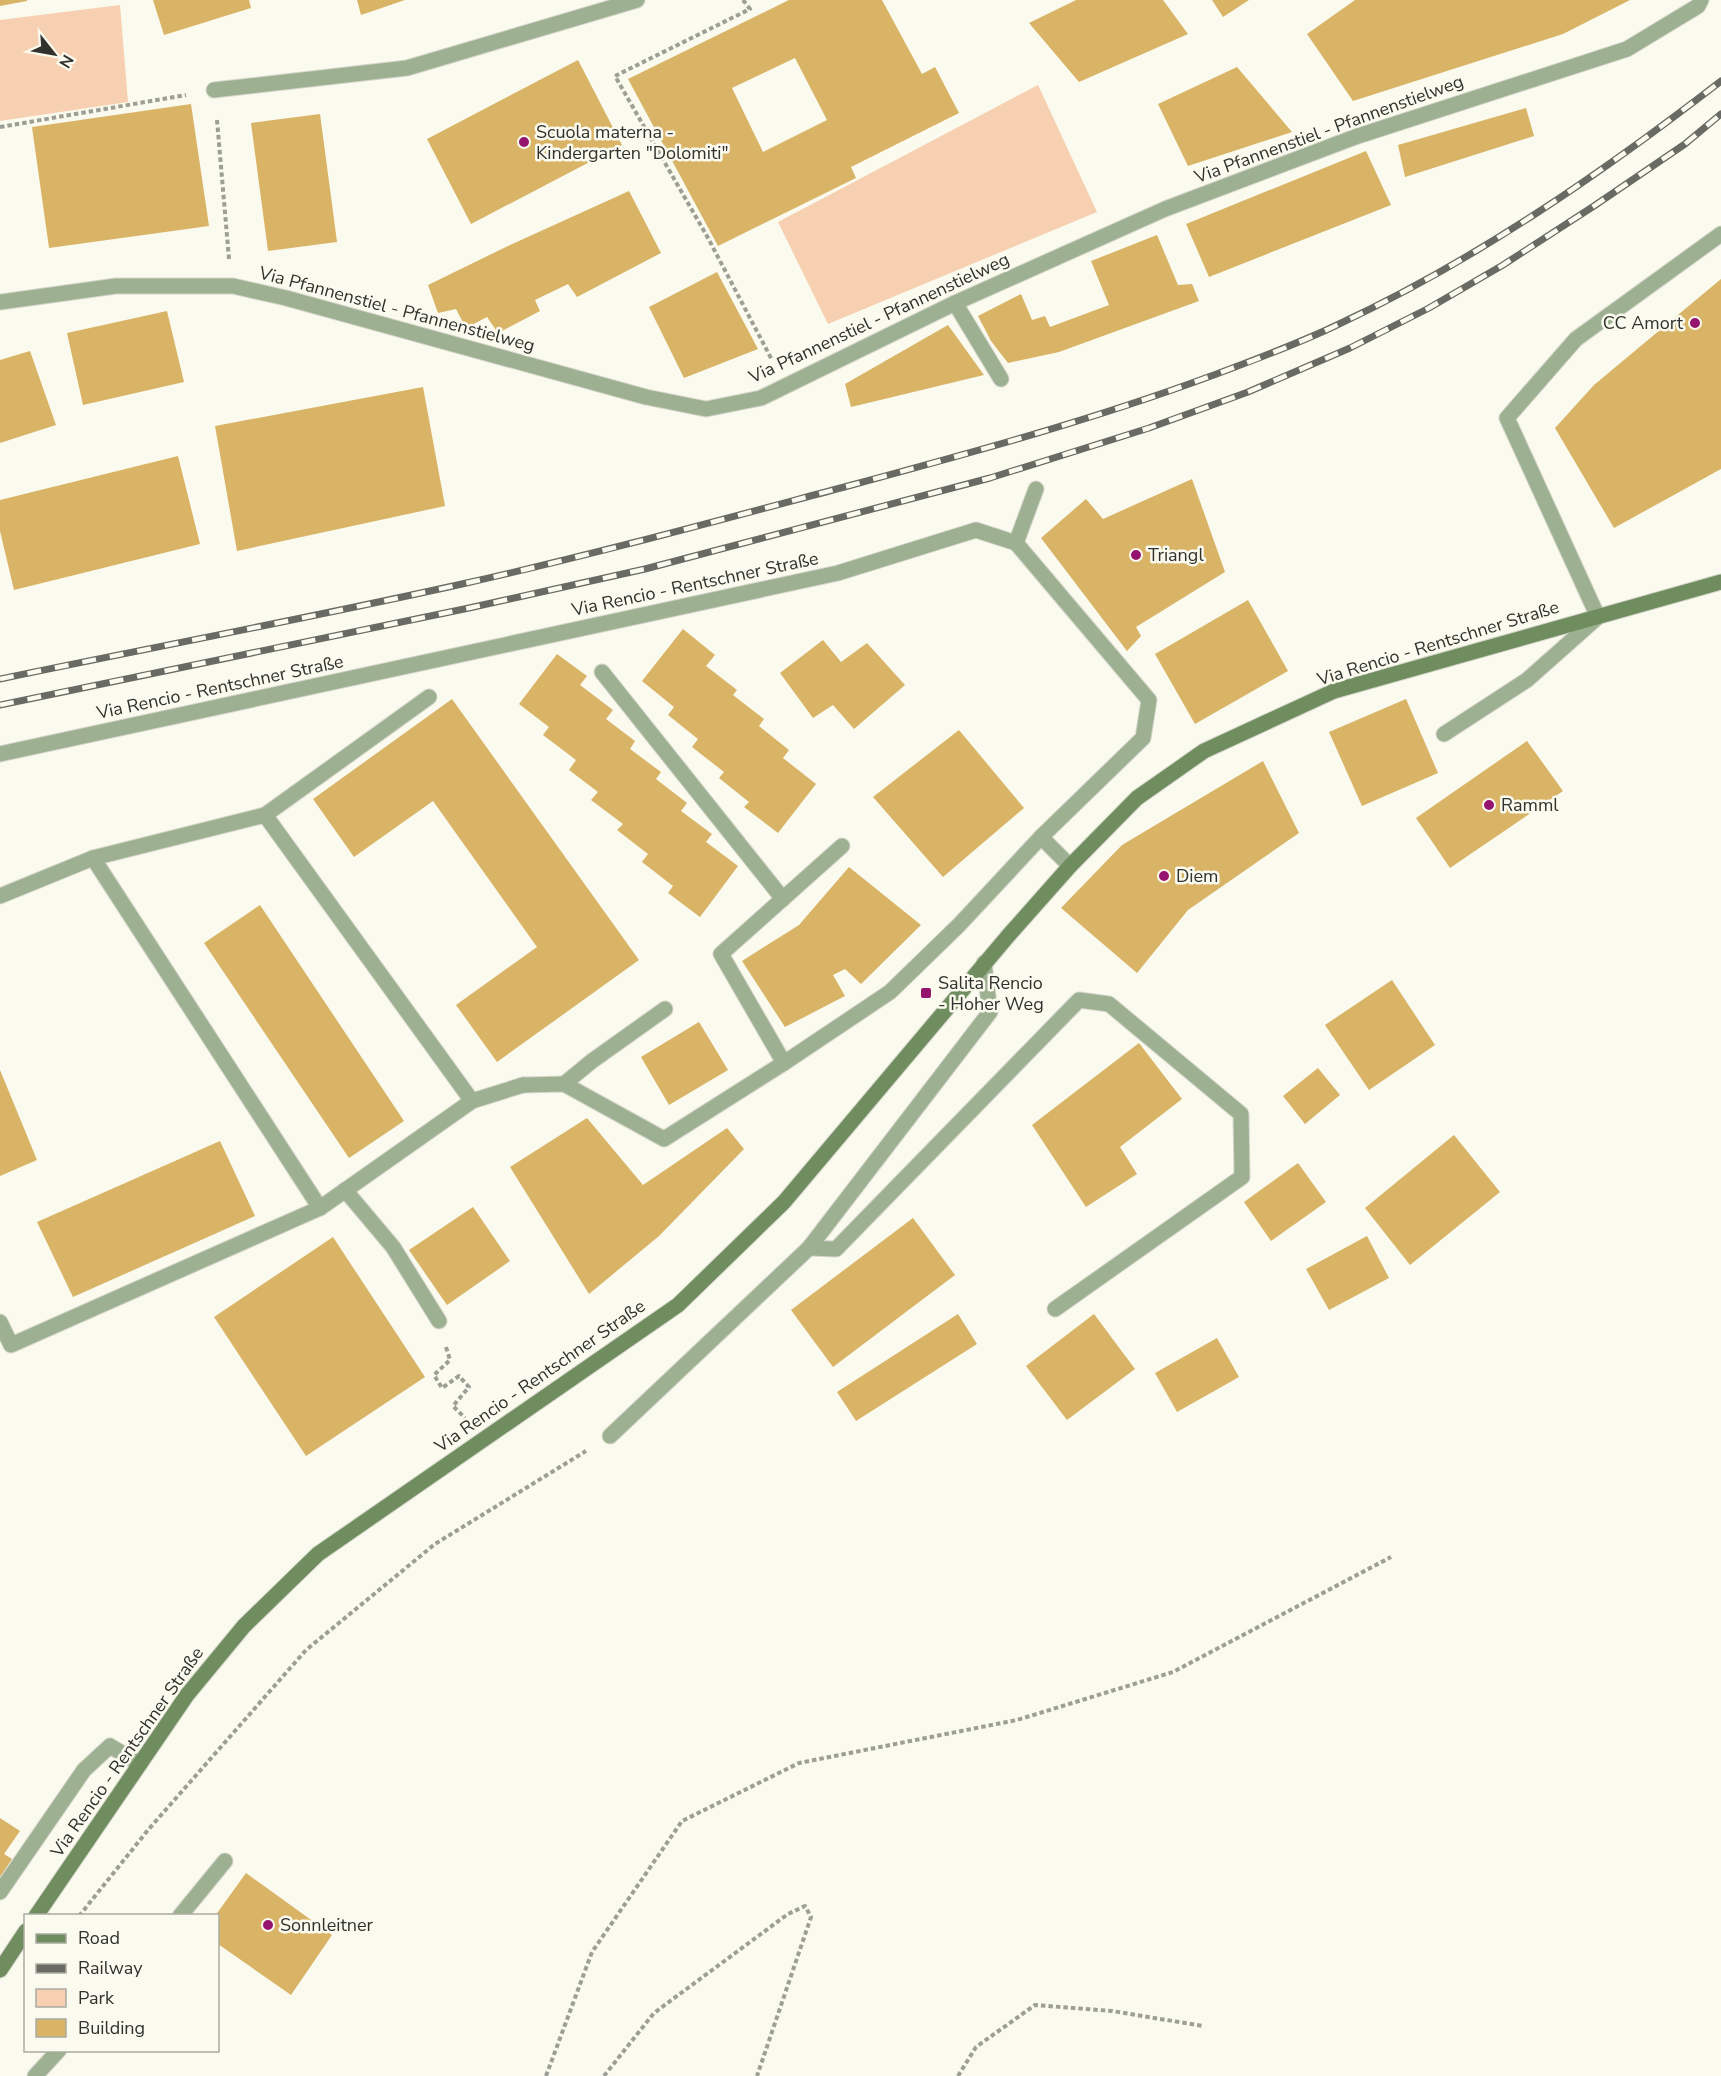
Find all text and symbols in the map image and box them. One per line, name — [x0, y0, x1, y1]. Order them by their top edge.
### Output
north arrow — [24, 24, 84, 84]
text: N — [53, 50, 79, 72]
street label: Via Pfannenstiel - Pfannenstielweg — [1190, 69, 1467, 189]
place label: Scuola materna - Kindergarten "Dolomiti" — [536, 120, 728, 165]
marker: Scuola materna - Kindergarten "Dolomiti" — [517, 135, 531, 149]
street label: Via Pfannenstiel - Pfannenstielweg — [744, 247, 1013, 389]
street label: Via Pfannenstiel - Pfannenstielweg — [255, 260, 538, 357]
place label: CC Amort — [1603, 311, 1684, 335]
marker: CC Amort — [1688, 316, 1702, 330]
place label: Triangl — [1148, 543, 1204, 567]
street label: Via Rencio - Rentschner Straße — [568, 546, 821, 622]
marker: Triangl — [1129, 548, 1143, 562]
street label: Via Rencio - Rentschner Straße — [1313, 595, 1562, 692]
street label: Via Rencio - Rentschner Straße — [93, 649, 346, 725]
place label: Ramml — [1501, 793, 1559, 817]
marker: Ramml — [1482, 798, 1496, 812]
place label: Diem — [1176, 864, 1219, 888]
marker: Diem — [1157, 869, 1171, 883]
place label: Salita Rencio - Hoher Weg — [938, 971, 1044, 1016]
marker: Salita Rencio - Hoher Weg — [919, 986, 933, 1000]
street label: Via Rencio - Rentschner Straße — [429, 1294, 650, 1459]
street label: Via Rencio - Rentschner Straße — [44, 1642, 209, 1863]
place label: Sonnleitner — [280, 1913, 374, 1937]
legend — [24, 1914, 219, 2052]
marker: Sonnleitner — [261, 1918, 275, 1932]
text: Road — [78, 1926, 120, 1950]
text: Railway — [78, 1956, 143, 1980]
text: Park — [78, 1986, 115, 2010]
text: Building — [78, 2016, 145, 2040]

